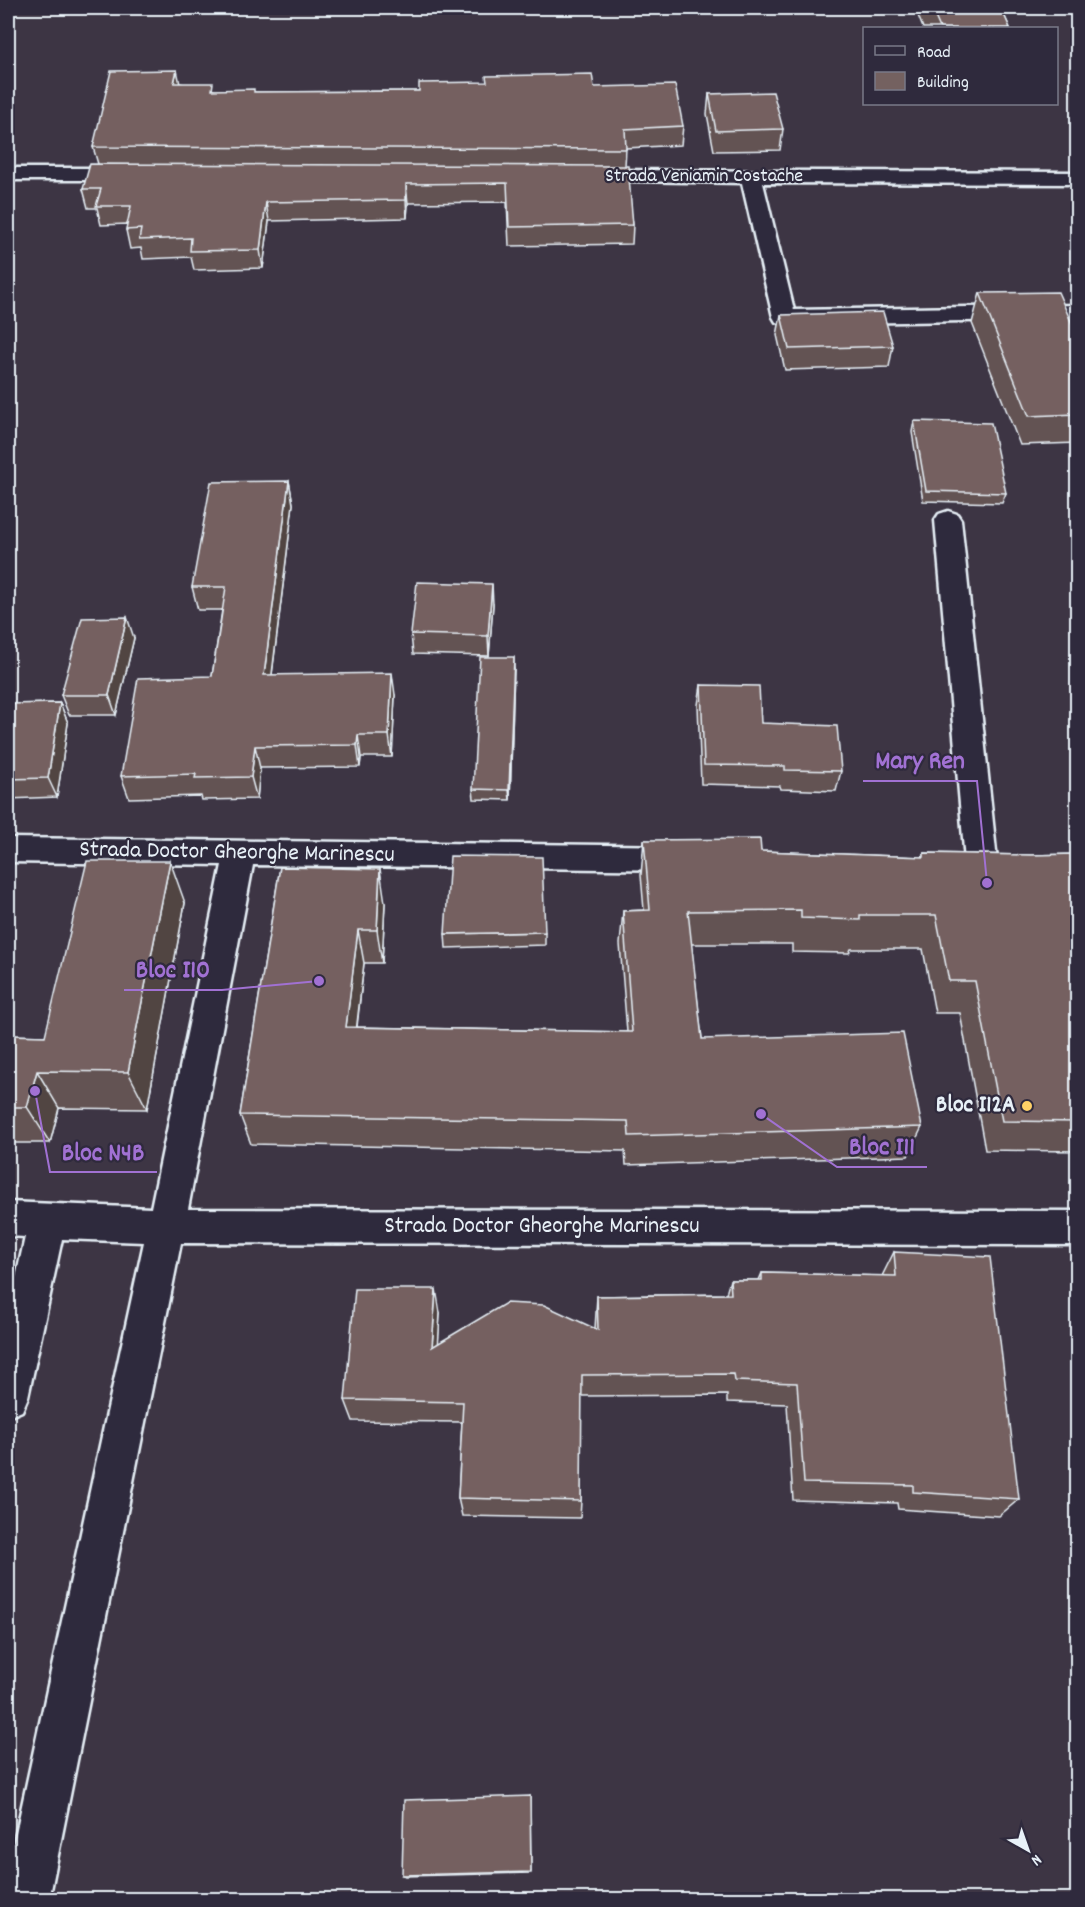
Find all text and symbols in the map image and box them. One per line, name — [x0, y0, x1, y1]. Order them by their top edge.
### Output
legend — [863, 27, 1058, 105]
text: Road — [917, 41, 951, 66]
text: Building — [917, 71, 969, 96]
street label: Strada Veniamin Costache — [605, 163, 803, 191]
callout: Mary Ren — [863, 737, 977, 781]
text: Mary Ren — [875, 744, 965, 781]
street label: Strada Doctor Gheorghe Marinescu — [79, 833, 395, 873]
callout: Bloc I10 — [124, 946, 222, 990]
text: Bloc I10 — [136, 953, 210, 990]
place label: Bloc I12A — [936, 1089, 1015, 1123]
marker: Bloc I12A — [1020, 1099, 1034, 1113]
callout: Bloc I11 — [837, 1123, 927, 1167]
callout: Bloc N4B — [50, 1128, 157, 1172]
text: Bloc I11 — [849, 1130, 915, 1167]
text: Bloc N4B — [62, 1136, 144, 1173]
street label: Strada Doctor Gheorghe Marinescu — [384, 1210, 700, 1244]
north arrow — [998, 1820, 1058, 1880]
text: N — [1026, 1848, 1046, 1871]

